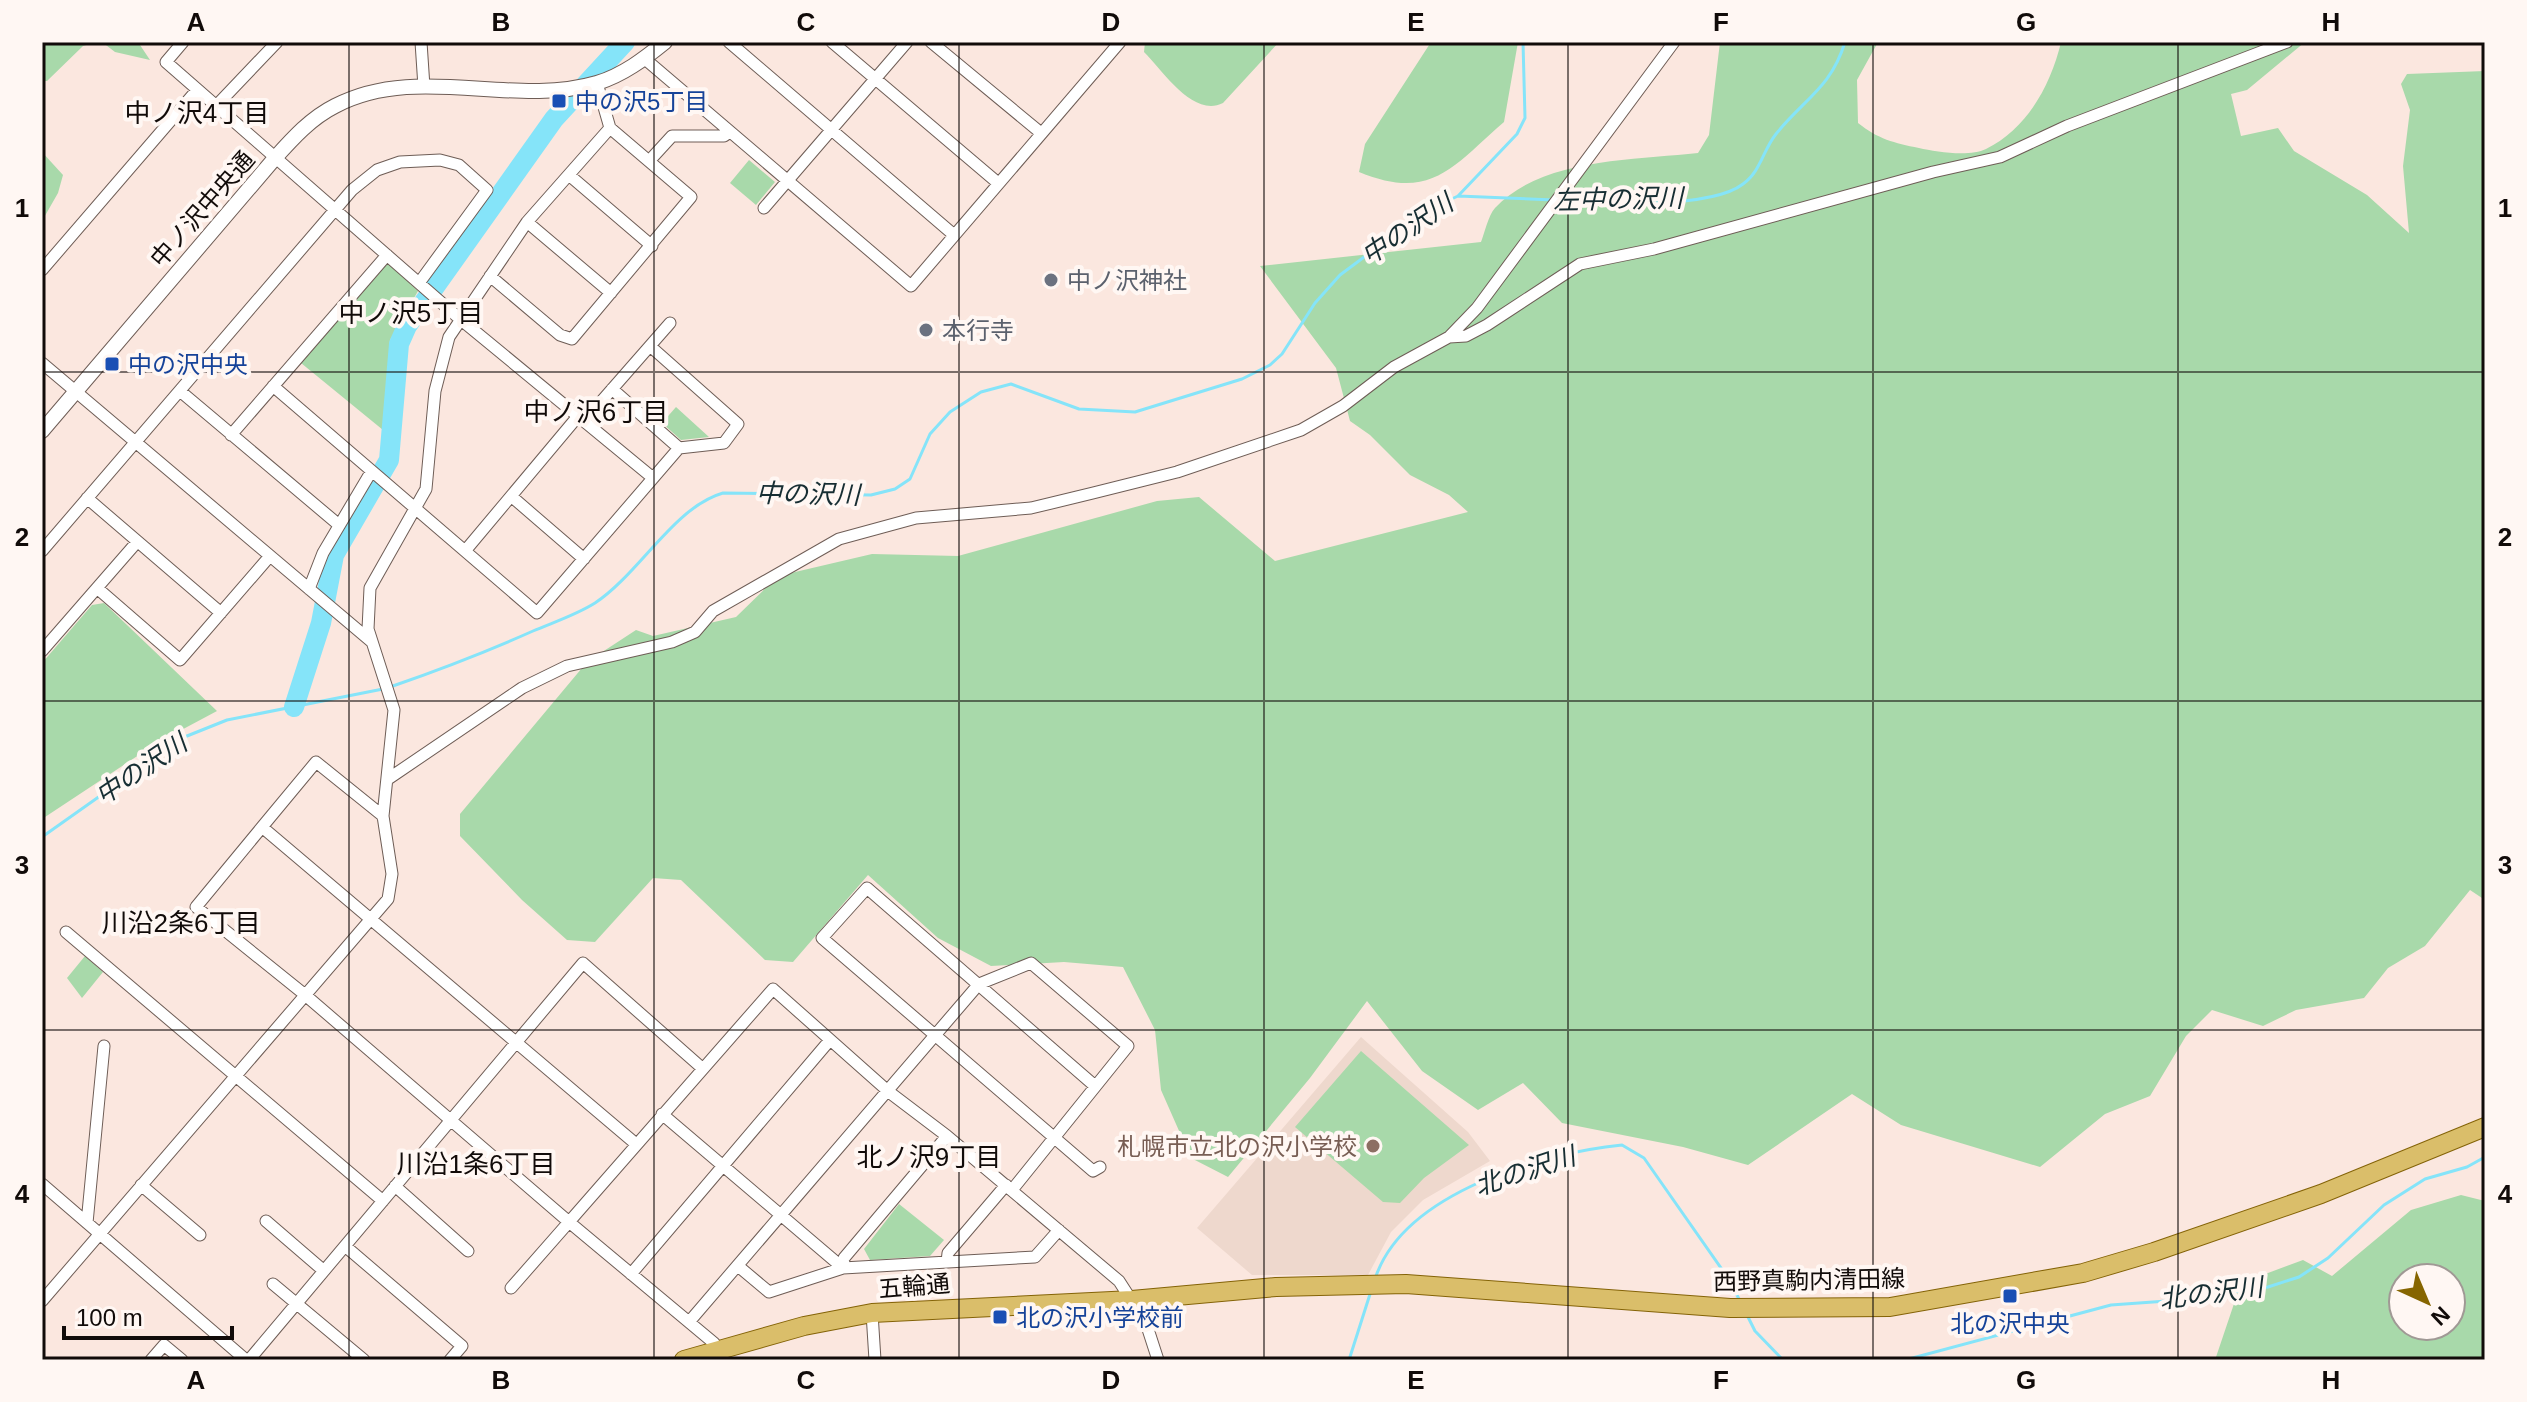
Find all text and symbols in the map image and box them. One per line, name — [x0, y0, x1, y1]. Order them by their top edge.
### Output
text: A — [187, 7, 206, 37]
text: B — [492, 7, 510, 37]
text: C — [797, 7, 816, 37]
text: D — [1102, 7, 1120, 37]
text: E — [1407, 7, 1425, 37]
text: F — [1713, 7, 1729, 37]
text: G — [2016, 7, 2036, 37]
text: H — [2322, 7, 2340, 37]
place label: 中の沢5丁目 — [575, 88, 708, 115]
marker: 中の沢5丁目 — [550, 92, 568, 110]
district label: 中ノ沢4丁目 — [125, 98, 269, 128]
street label: 中ノ沢中央通 — [145, 146, 259, 272]
water label: 左中の沢川 — [1553, 183, 1686, 215]
water label: 中の沢川 — [1355, 186, 1461, 271]
text: 1 — [15, 193, 29, 223]
text: 1 — [2498, 193, 2512, 223]
place label: 中ノ沢神社 — [1067, 267, 1187, 294]
marker: 中ノ沢神社 — [1042, 271, 1060, 289]
district label: 中ノ沢5丁目 — [339, 298, 483, 328]
place label: 本行寺 — [942, 317, 1014, 344]
marker: 本行寺 — [917, 321, 935, 339]
place label: 中の沢中央 — [128, 351, 248, 378]
marker: 中の沢中央 — [103, 355, 121, 373]
district label: 中ノ沢6丁目 — [524, 397, 668, 427]
water label: 中の沢川 — [756, 478, 863, 510]
text: 2 — [15, 522, 29, 552]
text: 2 — [2498, 522, 2512, 552]
water label: 中の沢川 — [89, 726, 195, 811]
text: 3 — [15, 850, 29, 880]
text: 3 — [2498, 850, 2512, 880]
district label: 川沿2条6丁目 — [102, 908, 260, 938]
place label: 札幌市立北の沢小学校 — [1117, 1133, 1357, 1160]
marker: 札幌市立北の沢小学校 — [1364, 1137, 1382, 1155]
water label: 北の沢川 — [1471, 1140, 1582, 1201]
district label: 北ノ沢9丁目 — [857, 1142, 1001, 1172]
district label: 川沿1条6丁目 — [397, 1149, 555, 1179]
text: 4 — [15, 1179, 30, 1209]
text: 4 — [2498, 1179, 2513, 1209]
north arrow — [2387, 1262, 2467, 1342]
street label: 西野真駒内清田線 — [1713, 1265, 1905, 1295]
street label: 五輪通 — [877, 1269, 951, 1303]
water label: 北の沢川 — [2158, 1271, 2267, 1314]
marker: 北の沢中央 — [2001, 1287, 2019, 1305]
scale bar — [64, 1290, 232, 1340]
text: N — [2426, 1302, 2455, 1331]
text: 100 m — [76, 1304, 143, 1331]
place label: 北の沢小学校前 — [1016, 1304, 1184, 1331]
marker: 北の沢小学校前 — [991, 1308, 1009, 1326]
place label: 北の沢中央 — [1950, 1310, 2070, 1337]
text: A — [187, 1365, 206, 1395]
text: B — [492, 1365, 510, 1395]
text: C — [797, 1365, 816, 1395]
text: D — [1102, 1365, 1120, 1395]
text: E — [1407, 1365, 1425, 1395]
text: F — [1713, 1365, 1729, 1395]
text: G — [2016, 1365, 2036, 1395]
text: H — [2322, 1365, 2340, 1395]

